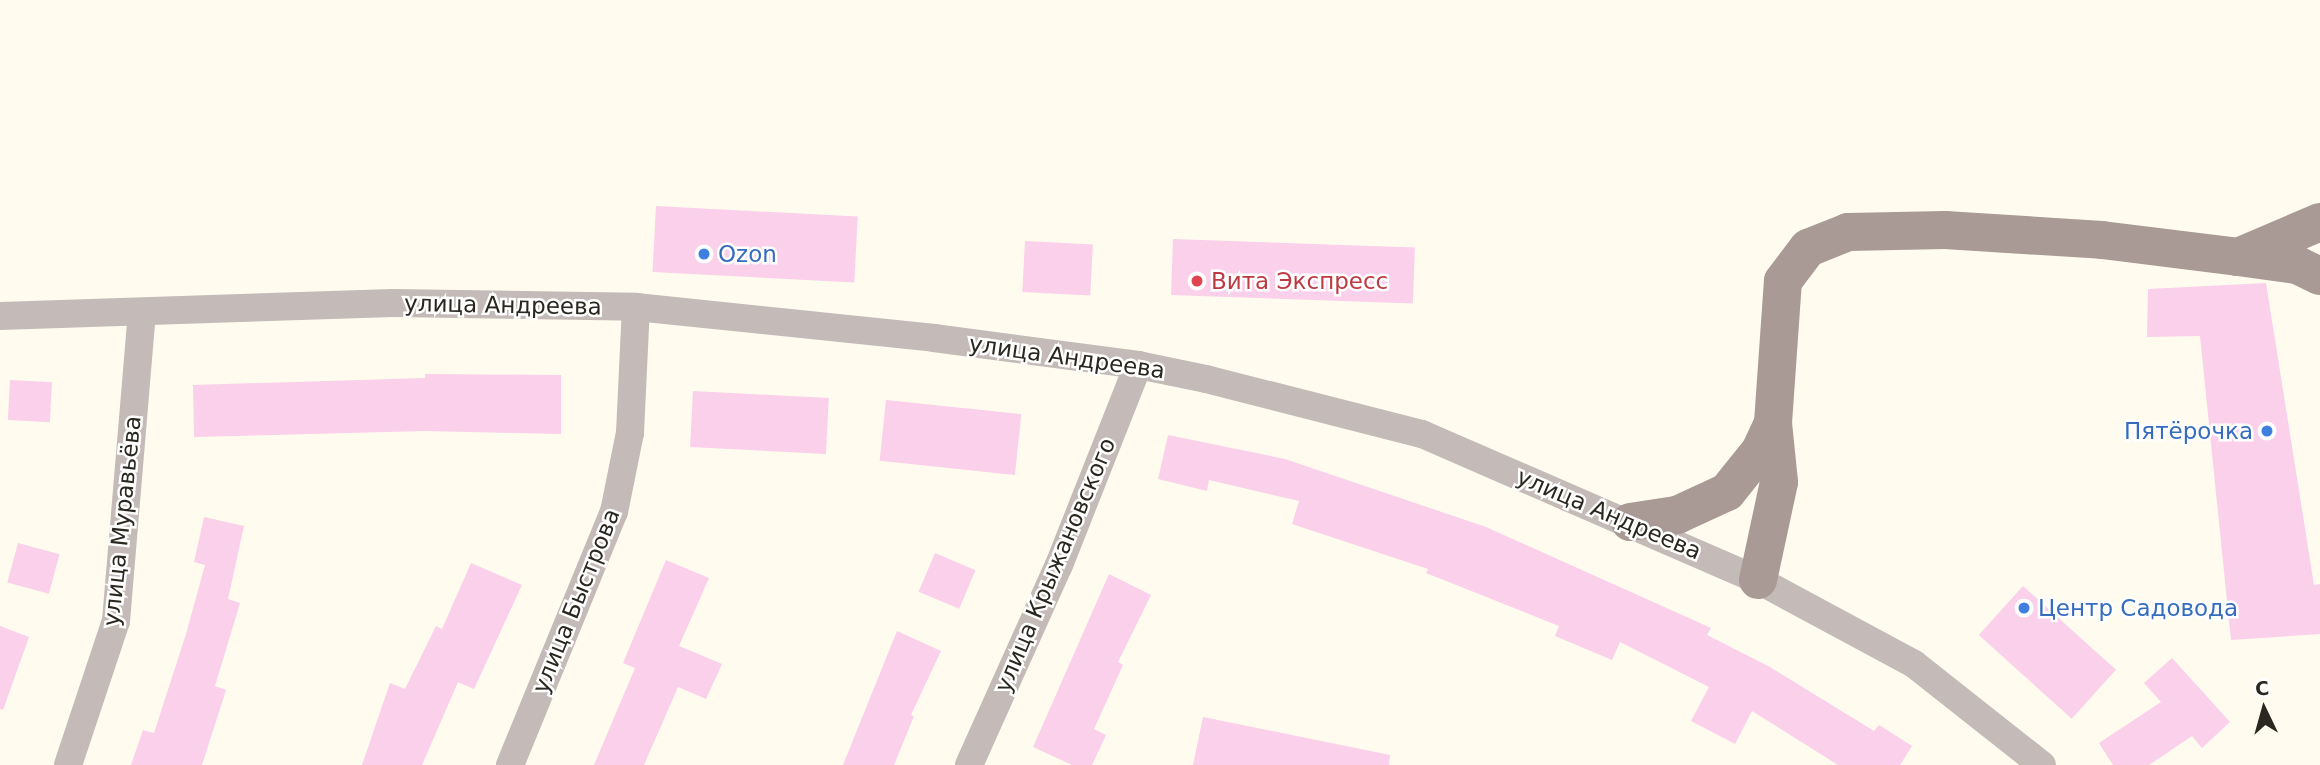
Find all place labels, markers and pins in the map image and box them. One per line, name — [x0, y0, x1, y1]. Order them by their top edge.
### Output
place label: Ozon — [718, 240, 777, 268]
marker: Ozon — [696, 246, 712, 262]
place label: Вита Экспресс — [1211, 267, 1388, 295]
marker: Вита Экспресс — [1189, 273, 1205, 289]
place label: Пятёрочка — [2124, 417, 2253, 445]
marker: Пятёрочка — [2259, 423, 2275, 439]
place label: Центр Садовода — [2038, 594, 2238, 622]
marker: Центр Садовода — [2016, 600, 2032, 616]

